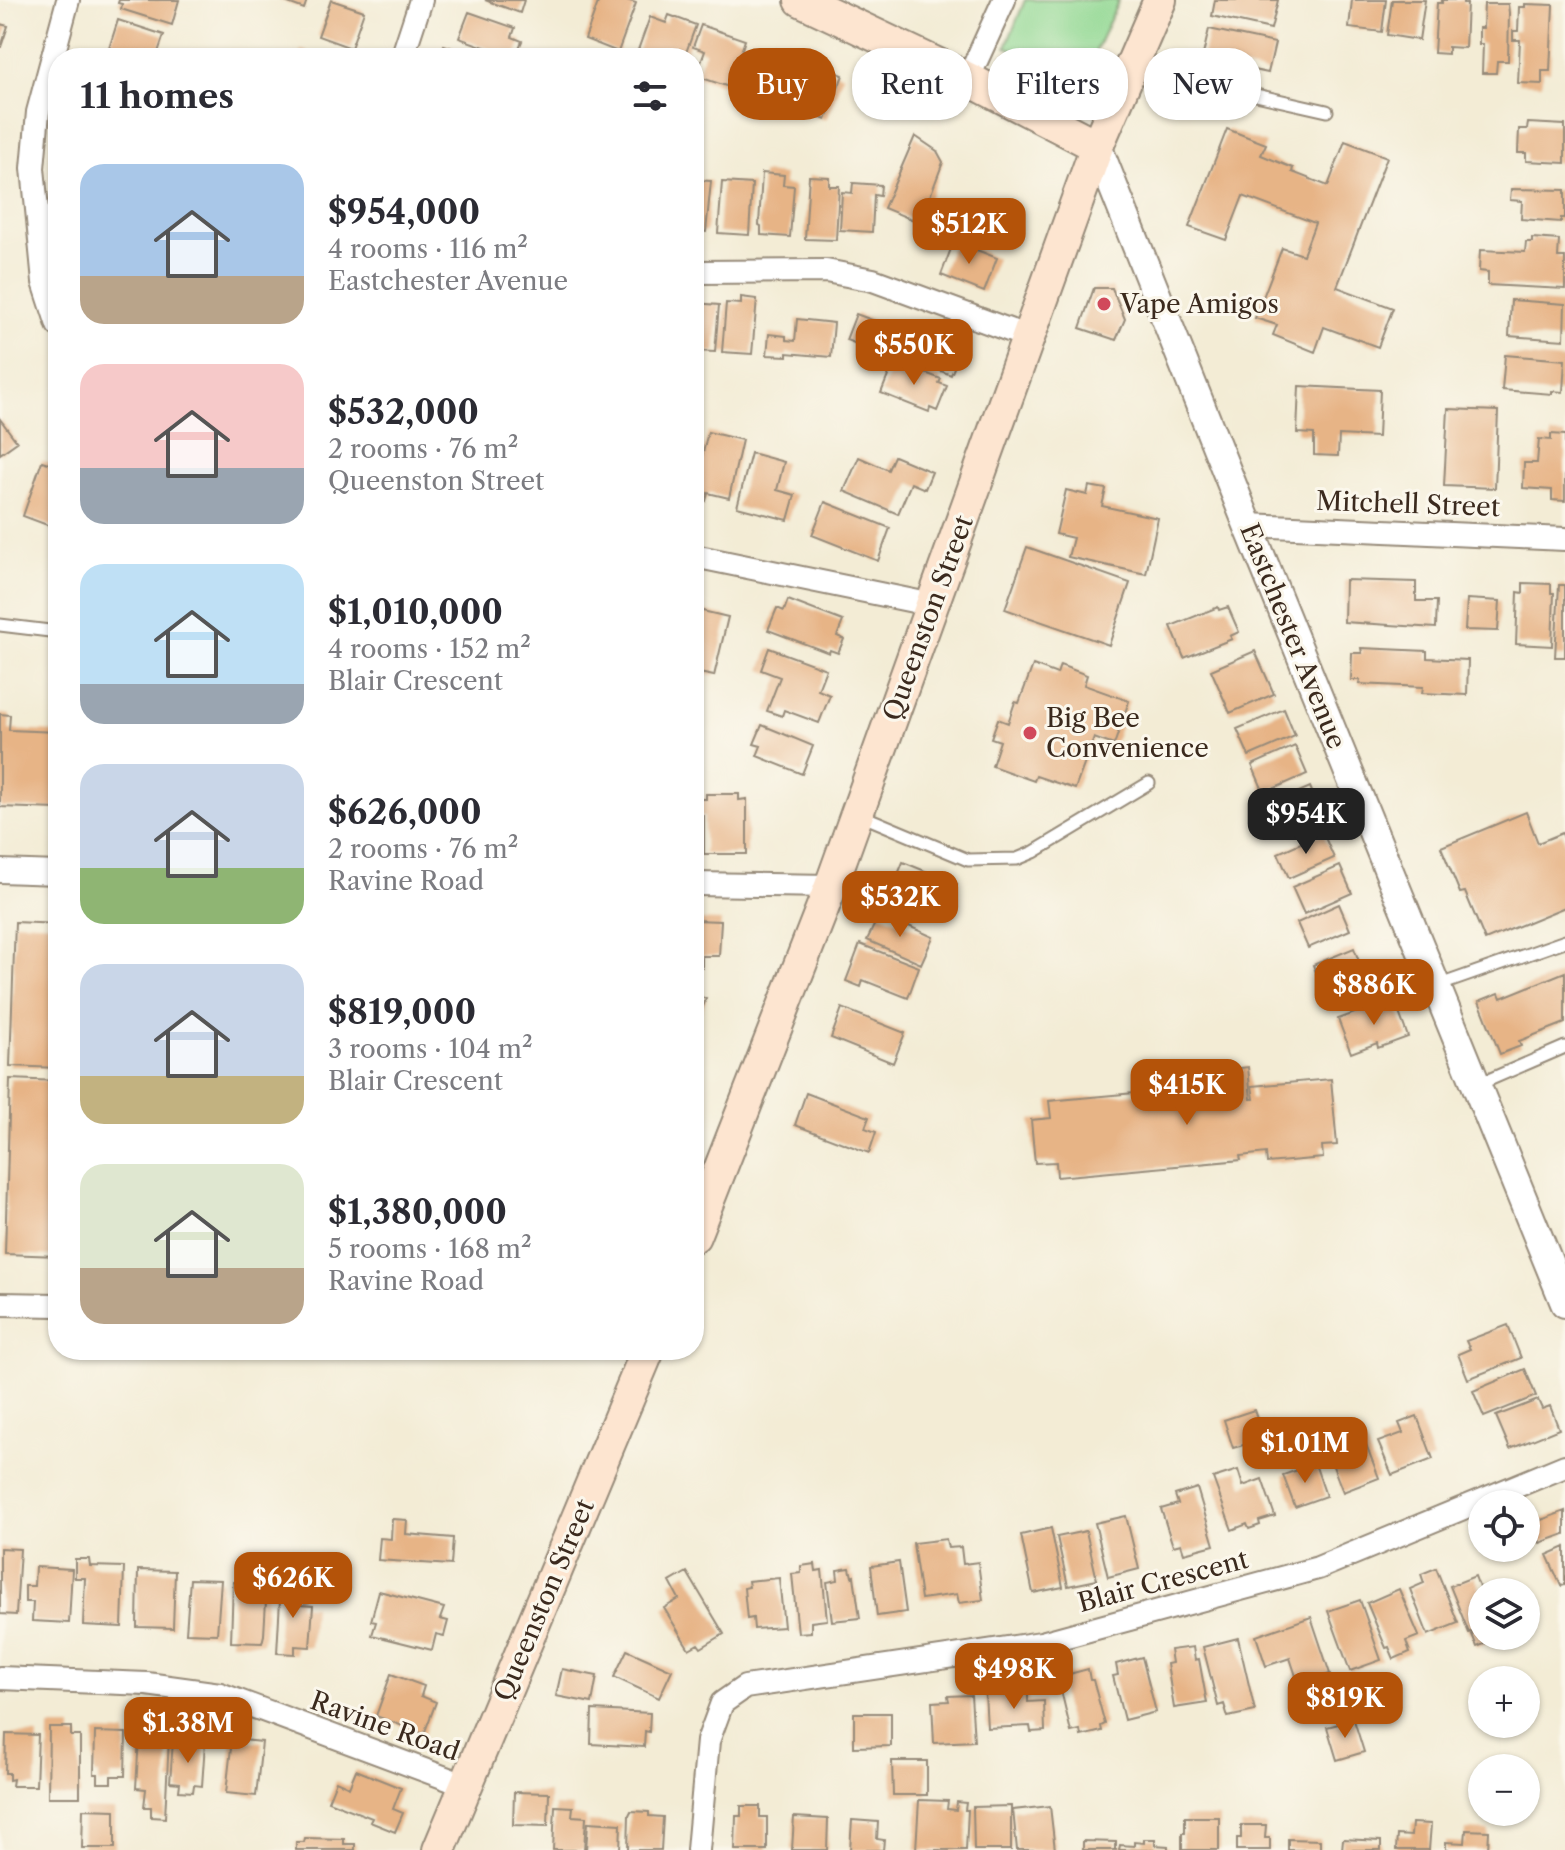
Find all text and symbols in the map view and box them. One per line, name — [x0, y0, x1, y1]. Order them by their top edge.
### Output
chip: Buy — [728, 48, 836, 120]
chip: Rent — [852, 48, 972, 120]
chip: Filters — [988, 48, 1128, 120]
chip: New — [1144, 48, 1261, 120]
icon: filters — [628, 74, 672, 118]
text: 11 homes — [80, 75, 234, 117]
text: $954,000 — [328, 191, 480, 233]
icon: home — [144, 196, 240, 292]
pin: $512K — [913, 198, 1025, 266]
text: $512K — [931, 208, 1007, 240]
text: 4 rooms · 116 m² — [328, 233, 528, 265]
text: Eastchester Avenue — [328, 265, 568, 297]
place label: Vape Amigos — [1119, 288, 1279, 320]
marker: Vape Amigos — [1095, 295, 1113, 313]
pin: $550K — [858, 319, 970, 387]
text: $550K — [874, 329, 954, 361]
text: $532,000 — [328, 391, 479, 433]
icon: home — [144, 396, 240, 492]
text: 2 rooms · 76 m² — [328, 433, 518, 465]
text: Queenston Street — [328, 465, 544, 497]
street label: Mitchell Street — [1316, 485, 1501, 523]
street label: Queenston Street — [876, 510, 980, 725]
street label: Eastchester Avenue — [1233, 519, 1353, 753]
text: $1,010,000 — [328, 591, 503, 633]
icon: home — [144, 596, 240, 692]
text: 4 rooms · 152 m² — [328, 633, 531, 665]
text: Blair Crescent — [328, 665, 503, 697]
place label: Big Bee Convenience — [1046, 702, 1209, 764]
marker: Big Bee Convenience — [1021, 724, 1039, 742]
pin: $954K — [1250, 788, 1362, 856]
text: $626,000 — [328, 791, 482, 833]
icon: home — [144, 796, 240, 892]
text: $954K — [1266, 798, 1346, 830]
text: 2 rooms · 76 m² — [328, 833, 518, 865]
text: Ravine Road — [328, 865, 484, 897]
pin: $532K — [844, 871, 956, 939]
text: $532K — [860, 881, 940, 913]
pin: $886K — [1318, 959, 1430, 1027]
text: $886K — [1333, 969, 1415, 1001]
text: $819,000 — [328, 991, 476, 1033]
icon: home — [144, 996, 240, 1092]
text: 3 rooms · 104 m² — [328, 1033, 533, 1065]
pin: $415K — [1131, 1059, 1243, 1127]
text: Blair Crescent — [328, 1065, 503, 1097]
text: $415K — [1149, 1069, 1225, 1101]
text: $1,380,000 — [328, 1191, 507, 1233]
icon: home — [144, 1196, 240, 1292]
text: 5 rooms · 168 m² — [328, 1233, 532, 1265]
text: Ravine Road — [328, 1265, 484, 1297]
pin: $1.01M — [1240, 1417, 1370, 1485]
text: $1.01M — [1261, 1427, 1350, 1459]
map controls — [1468, 1490, 1540, 1826]
button: locate — [1468, 1490, 1540, 1562]
street label: Queenston Street — [487, 1493, 601, 1706]
street label: Blair Crescent — [1074, 1543, 1252, 1619]
pin: $626K — [237, 1552, 349, 1620]
text: $626K — [252, 1562, 334, 1594]
button: layers — [1468, 1578, 1540, 1650]
pin: $498K — [958, 1643, 1070, 1711]
text: $498K — [973, 1653, 1055, 1685]
button: + — [1468, 1666, 1540, 1738]
pin: $819K — [1289, 1672, 1401, 1740]
text: $819K — [1306, 1682, 1384, 1714]
street label: Ravine Road — [306, 1684, 464, 1768]
pin: $1.38M — [123, 1697, 253, 1765]
text: $1.38M — [142, 1707, 234, 1739]
button: − — [1468, 1754, 1540, 1826]

